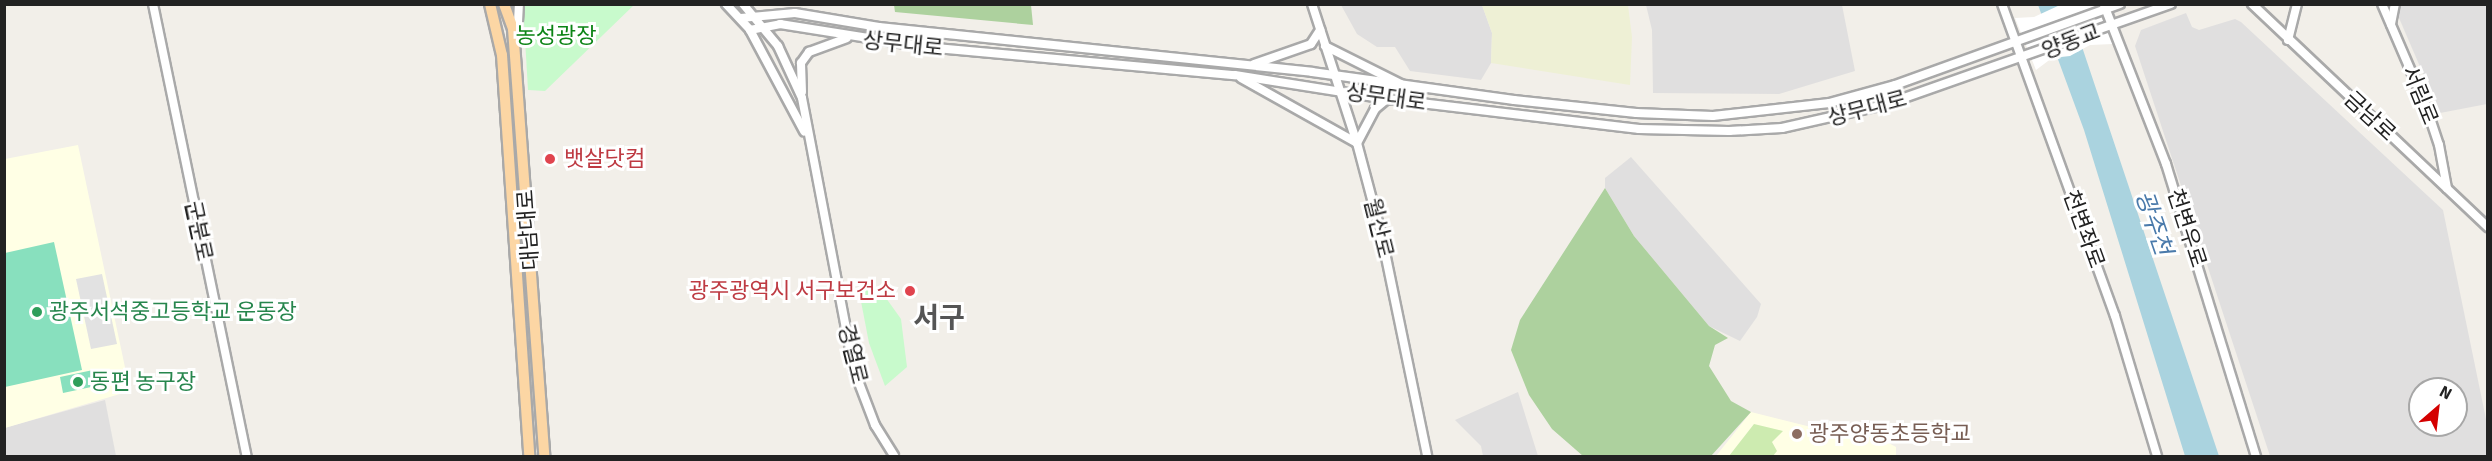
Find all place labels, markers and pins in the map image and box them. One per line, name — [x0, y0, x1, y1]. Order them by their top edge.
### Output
place label: 뱃살닷컴 — [564, 146, 645, 172]
marker: 뱃살닷컴 — [541, 150, 559, 168]
place label: 광주광역시 서구보건소 — [689, 278, 896, 304]
marker: 광주광역시 서구보건소 — [901, 282, 919, 300]
place label: 광주서석중고등학교 운동장 — [49, 299, 297, 325]
marker: 광주서석중고등학교 운동장 — [30, 305, 44, 319]
place label: 동편 농구장 — [90, 369, 196, 395]
marker: 동편 농구장 — [71, 375, 85, 389]
place label: 광주양동초등학교 — [1809, 421, 1971, 447]
marker: 광주양동초등학교 — [1790, 427, 1804, 441]

